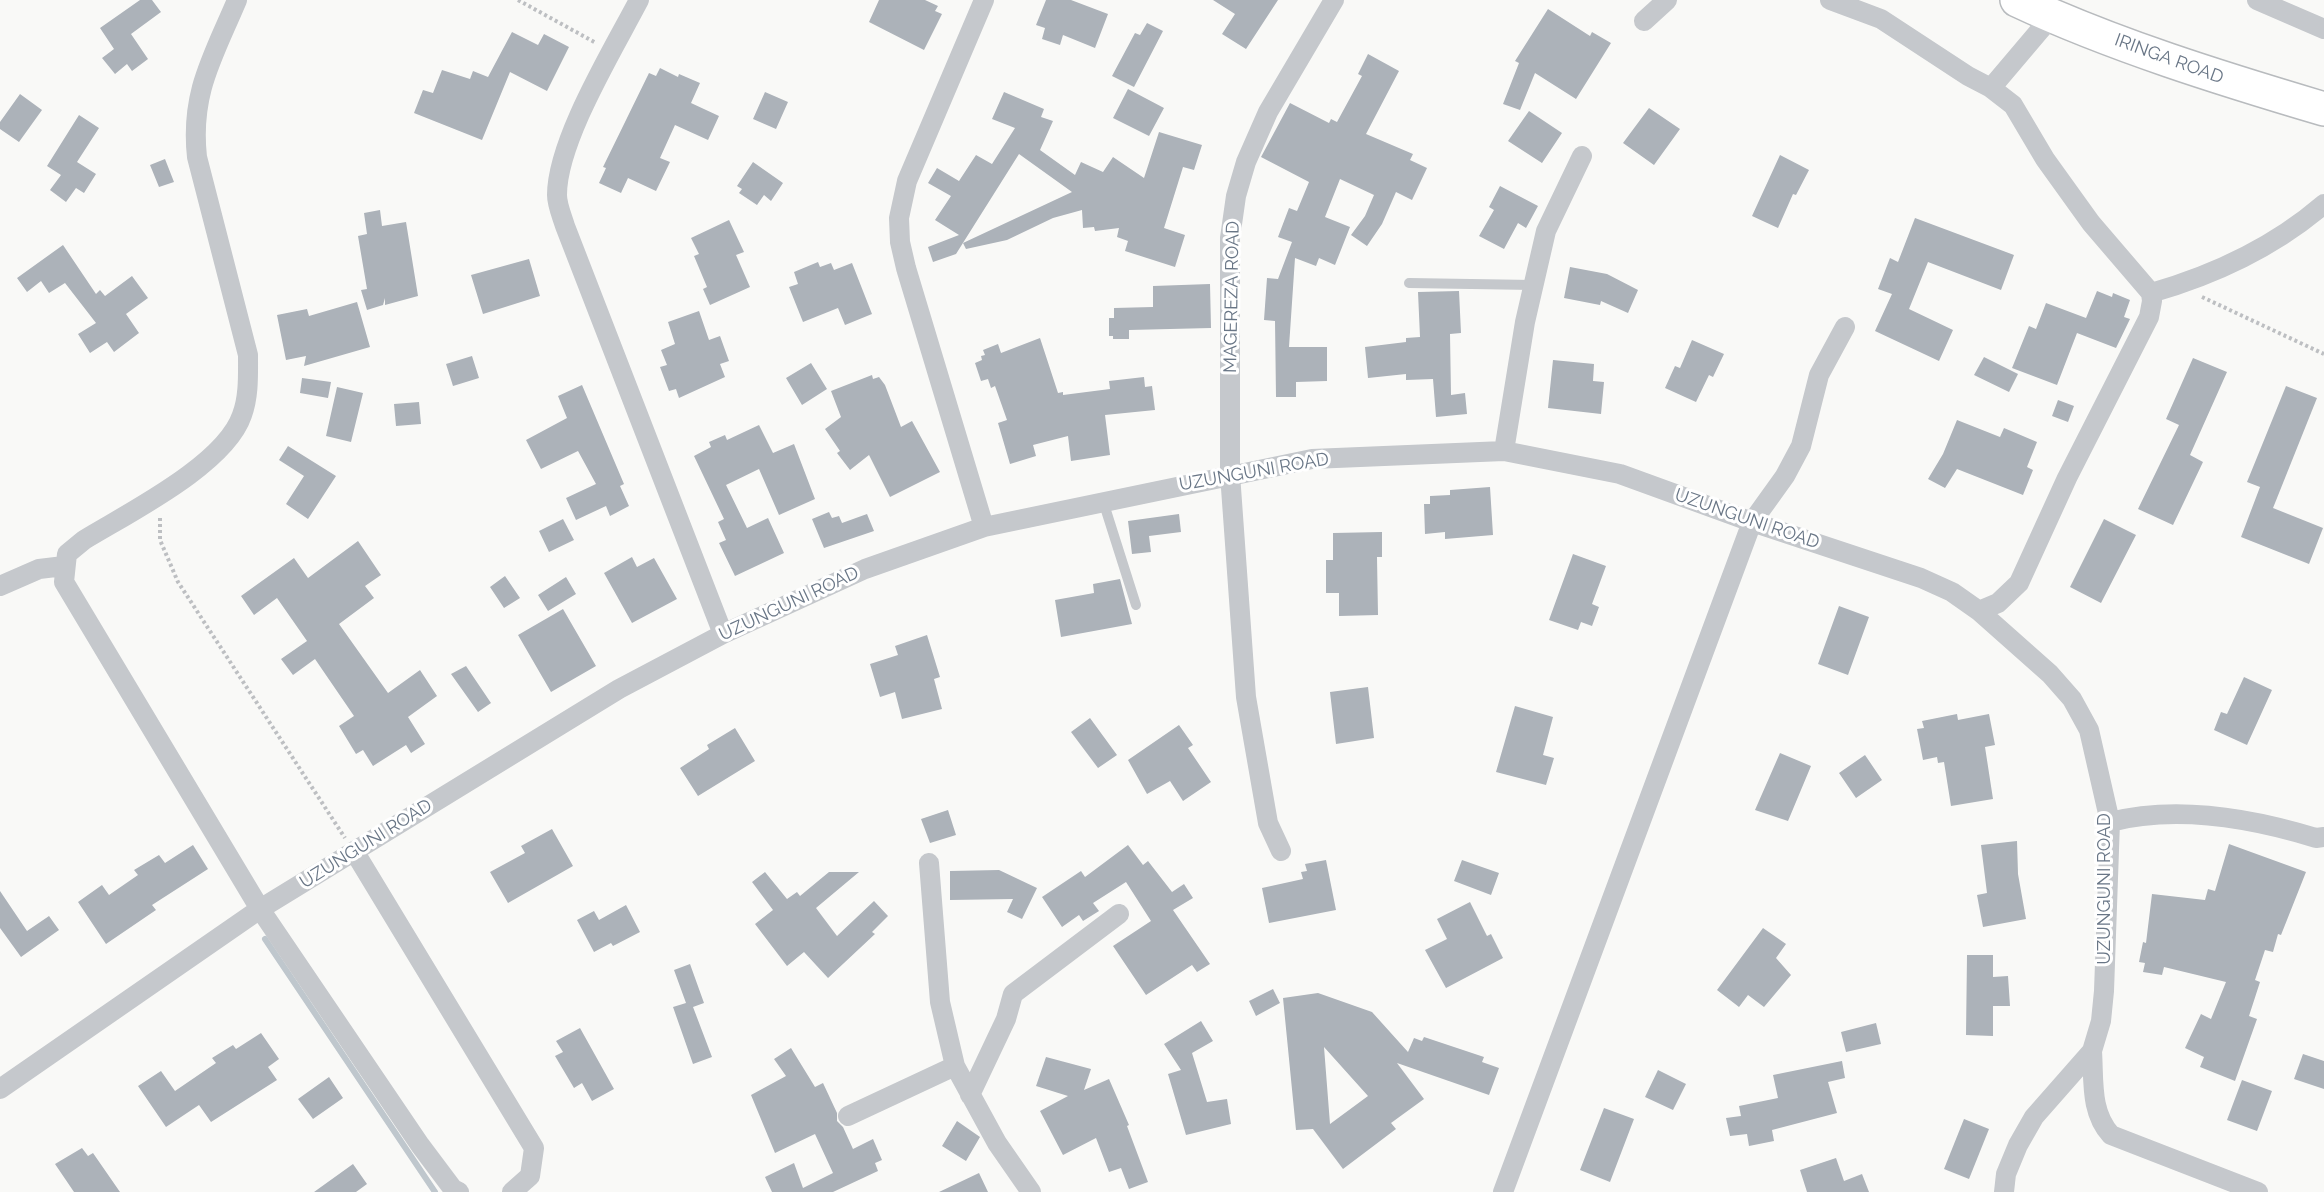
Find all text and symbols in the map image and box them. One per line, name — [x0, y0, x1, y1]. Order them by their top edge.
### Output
street label: IRINGA ROAD — [2112, 29, 2226, 89]
street label: MAGEREZA ROAD — [1220, 221, 1244, 373]
street label: UZUNGUNI ROAD — [1177, 448, 1331, 496]
street label: UZUNGUNI ROAD — [1672, 484, 1822, 554]
street label: UZUNGUNI ROAD — [716, 562, 862, 646]
street label: UZUNGUNI ROAD — [296, 795, 436, 893]
street label: UZUNGUNI ROAD — [2094, 813, 2116, 965]

